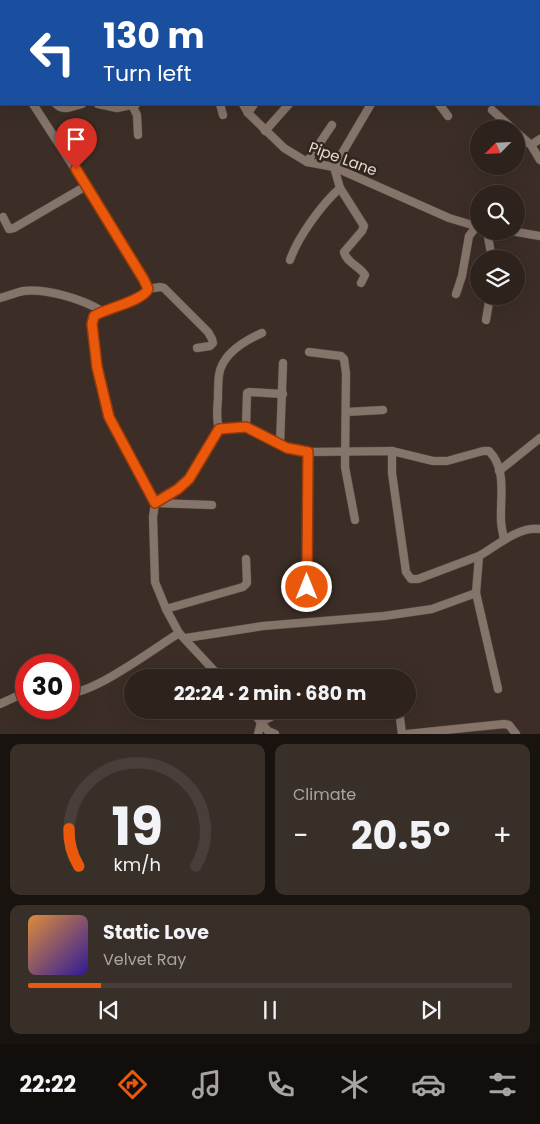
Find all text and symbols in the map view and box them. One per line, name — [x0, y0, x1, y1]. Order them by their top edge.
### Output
text: 130 m — [103, 11, 205, 60]
icon: left — [20, 20, 85, 85]
text: Turn left — [103, 58, 191, 89]
pin — [55, 118, 97, 169]
north arrow — [470, 120, 525, 175]
map controls — [470, 120, 525, 305]
icon: arrive — [62, 125, 90, 153]
street label: Pipe Lane — [306, 136, 380, 181]
button: search — [470, 185, 525, 240]
button: layers — [470, 250, 525, 305]
position arrow — [280, 560, 332, 612]
speed limit sign: 30 — [15, 654, 80, 719]
text: 22:24 · 2 min · 680 m — [174, 680, 366, 707]
text: Climate — [293, 783, 356, 806]
text: 19 — [112, 790, 163, 863]
text: 20.5° — [351, 809, 450, 862]
text: − — [293, 816, 308, 855]
text: + — [493, 816, 512, 855]
text: km/h — [114, 852, 161, 877]
text: Static Love — [103, 919, 209, 946]
text: Velvet Ray — [103, 948, 186, 971]
icon: previous — [95, 996, 123, 1024]
icon: pause — [256, 996, 284, 1024]
icon: next — [417, 996, 445, 1024]
icon: directions — [115, 1067, 150, 1102]
icon: music — [189, 1067, 224, 1102]
icon: phone — [263, 1067, 298, 1102]
icon: climate — [337, 1067, 372, 1102]
icon: car — [411, 1067, 446, 1102]
icon: filters — [485, 1067, 520, 1102]
text: 22:22 — [20, 1069, 76, 1100]

